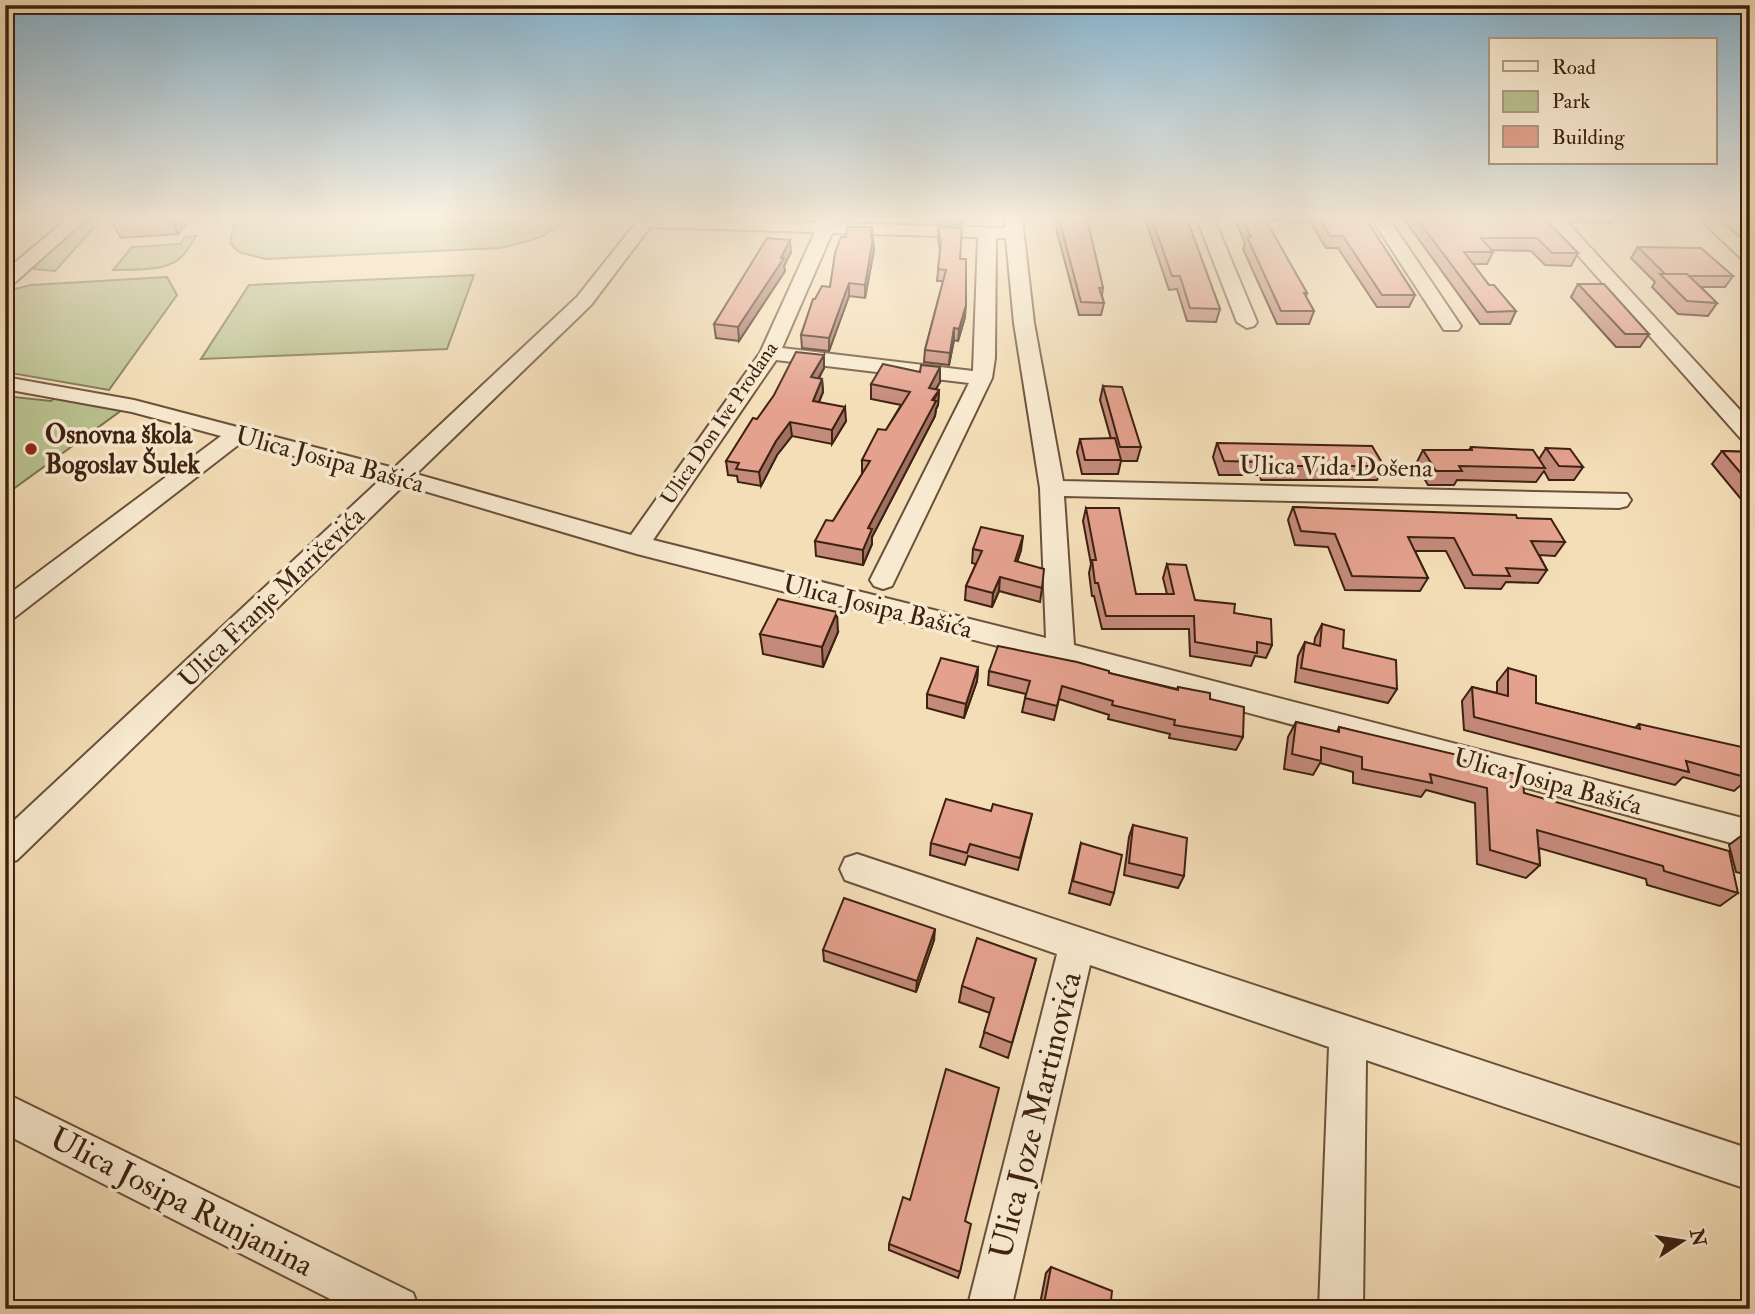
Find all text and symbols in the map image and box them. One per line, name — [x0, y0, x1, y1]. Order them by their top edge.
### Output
legend — [1489, 38, 1716, 164]
text: Road — [1552, 54, 1597, 81]
text: Park — [1552, 88, 1590, 115]
text: Building — [1552, 124, 1625, 151]
street label: Ulica Don Ive Prodana — [655, 336, 784, 510]
place label: Osnovna škola Bogoslav Šulek — [45, 419, 201, 482]
street label: Ulica Josipa Bašića — [232, 419, 428, 502]
marker: Osnovna škola Bogoslav Šulek — [23, 441, 39, 457]
street label: Ulica Vida Došena — [1239, 449, 1433, 485]
street label: Ulica Franje Maričevića — [172, 500, 372, 695]
street label: Ulica Josipa Bašića — [779, 568, 976, 647]
street label: Ulica Josipa Bašića — [1450, 741, 1646, 824]
street label: Ulica Joze Martinovića — [981, 967, 1091, 1263]
street label: Ulica Josipa Runjanina — [43, 1118, 321, 1286]
north arrow — [1646, 1206, 1716, 1276]
text: N — [1684, 1226, 1711, 1249]

